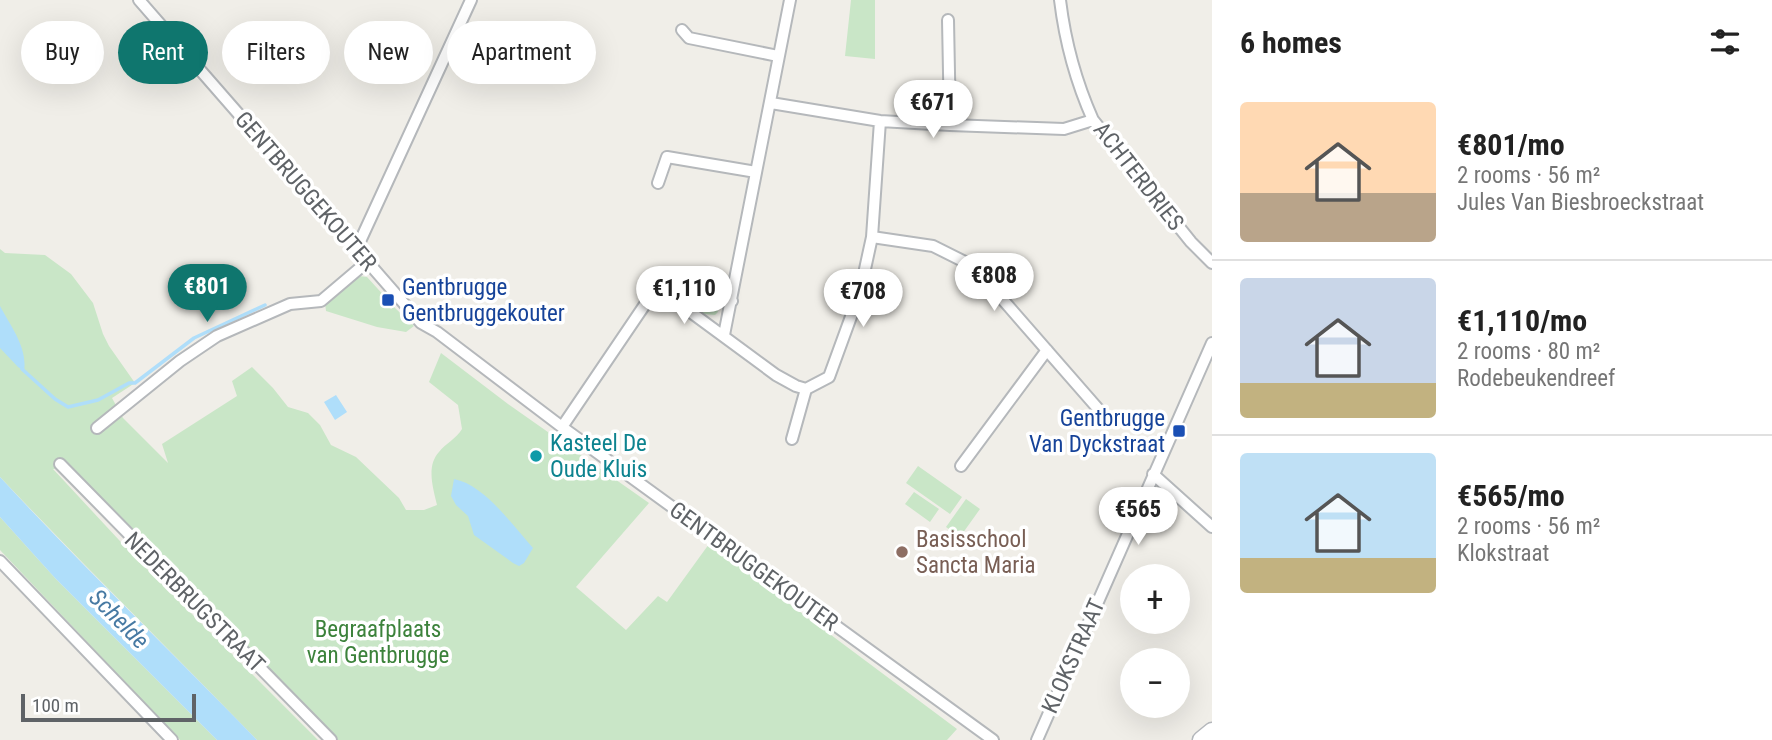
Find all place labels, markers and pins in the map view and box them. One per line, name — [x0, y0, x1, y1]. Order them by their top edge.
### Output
pin: €671 — [892, 80, 974, 140]
pin: €808 — [953, 254, 1035, 313]
pin: €801 — [166, 264, 248, 324]
pin: €1,110 — [627, 266, 741, 326]
pin: €708 — [822, 270, 904, 329]
place label: Gentbrugge Gentbruggekouter — [402, 274, 565, 327]
marker: Gentbrugge Gentbruggekouter — [380, 292, 396, 308]
place label: Gentbrugge Van Dyckstraat — [1029, 405, 1165, 458]
marker: Gentbrugge Van Dyckstraat — [1171, 423, 1187, 439]
place label: Kasteel De Oude Kluis — [550, 430, 647, 483]
marker: Kasteel De Oude Kluis — [528, 448, 544, 464]
pin: €565 — [1097, 488, 1179, 547]
place label: Basisschool Sancta Maria — [916, 526, 1036, 579]
marker: Basisschool Sancta Maria — [894, 544, 910, 560]

